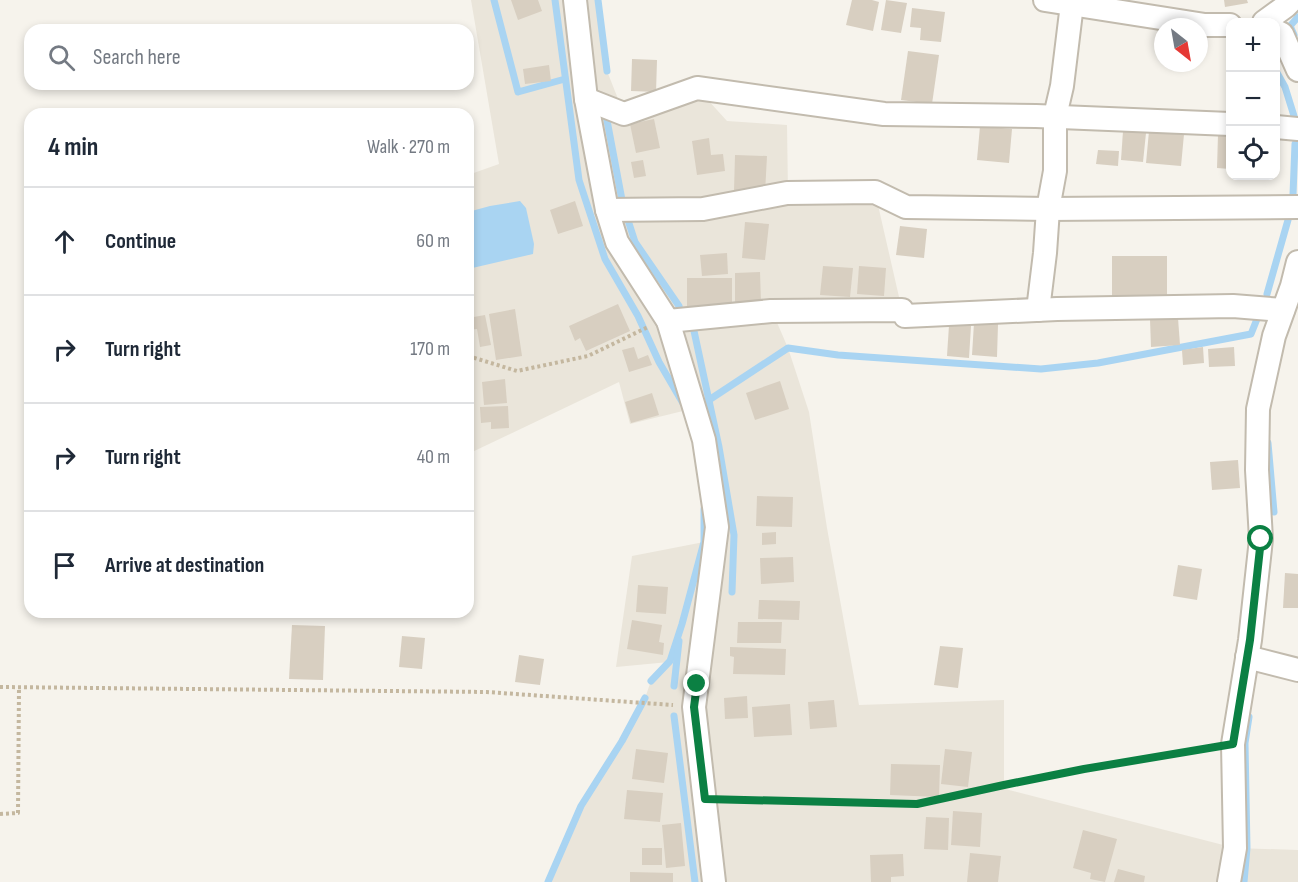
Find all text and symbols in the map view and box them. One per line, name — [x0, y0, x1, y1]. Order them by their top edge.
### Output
north arrow — [1154, 18, 1208, 72]
map controls — [1226, 18, 1280, 180]
button: + — [1226, 18, 1280, 72]
search box — [24, 24, 474, 90]
icon: search — [45, 41, 78, 74]
text: Search here — [93, 44, 180, 71]
button: − — [1226, 72, 1280, 126]
button: locate — [1226, 126, 1280, 180]
text: 4 min — [48, 132, 98, 163]
text: Walk · 270 m — [367, 135, 450, 159]
icon: ahead — [48, 225, 81, 258]
text: Continue — [105, 228, 176, 255]
text: 60 m — [416, 229, 450, 253]
icon: right — [48, 333, 81, 366]
text: Turn right — [105, 336, 181, 363]
text: 170 m — [410, 337, 450, 361]
icon: right — [48, 441, 81, 474]
text: Turn right — [105, 444, 181, 471]
text: 40 m — [417, 445, 450, 469]
route start — [1247, 525, 1273, 551]
icon: arrive — [48, 549, 81, 582]
text: Arrive at destination — [105, 552, 264, 579]
route end — [683, 670, 709, 696]

